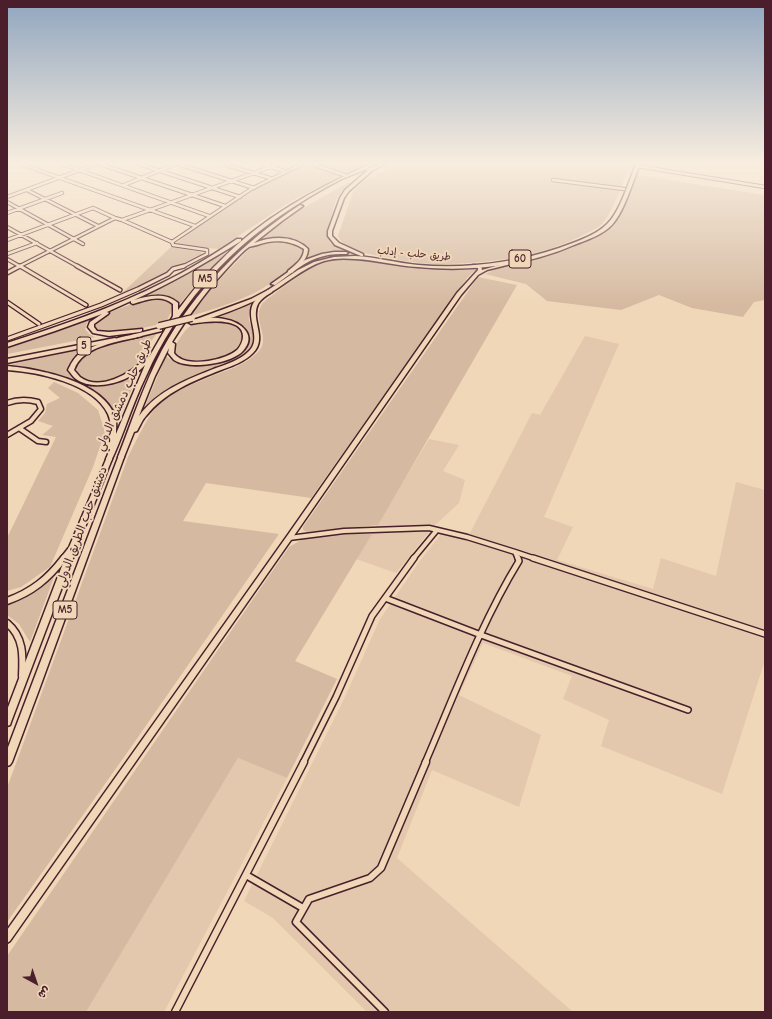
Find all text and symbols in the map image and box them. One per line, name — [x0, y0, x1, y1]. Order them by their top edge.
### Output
street label: طريق حلب - إدلب — [377, 245, 451, 263]
road number: 60 — [509, 250, 531, 268]
road number: M5 — [193, 270, 217, 288]
road number: 5 — [77, 337, 91, 355]
street label: طريق حلب دمشق الدولي — [93, 337, 155, 453]
street label: دمشق حلب الطريق الدولي — [53, 465, 111, 589]
road number: M5 — [53, 601, 77, 619]
north arrow — [16, 963, 56, 1003]
text: ش — [35, 984, 53, 1001]

